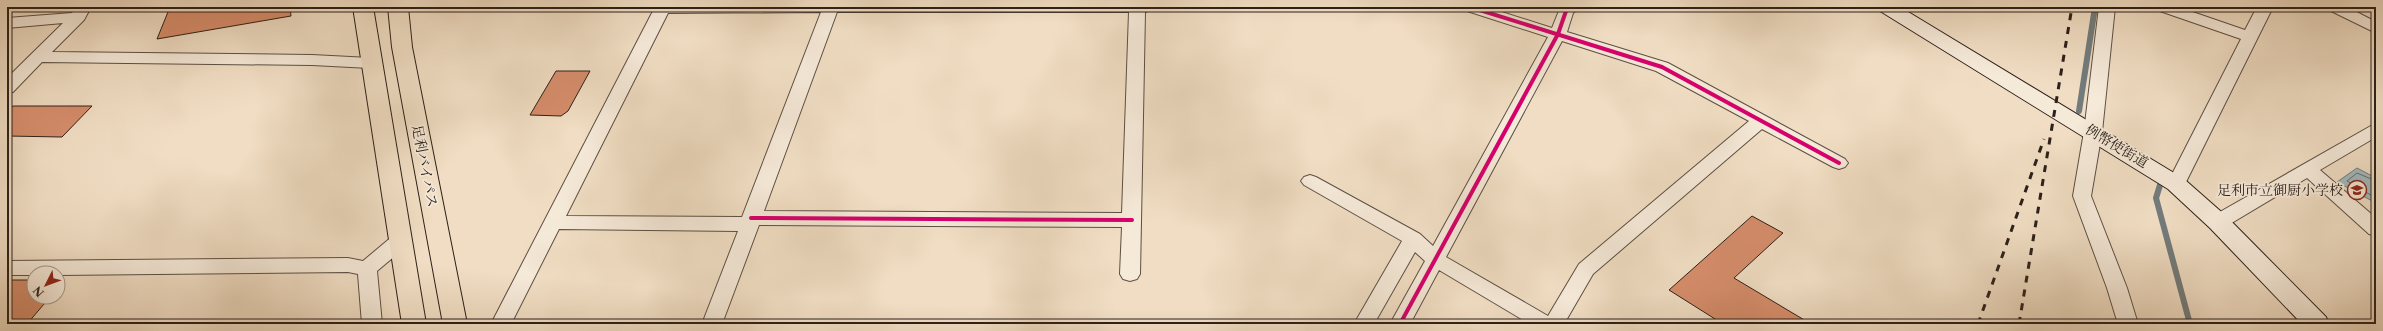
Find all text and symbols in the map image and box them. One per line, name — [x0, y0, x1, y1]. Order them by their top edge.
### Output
street label: 例幣使街道 — [2082, 120, 2152, 172]
street label: 足利バイパス — [408, 123, 442, 209]
school or university icon: 足利市立御厨小学校 — [2346, 179, 2368, 201]
place label: 足利市立御厨小学校 — [2217, 181, 2343, 199]
north arrow — [26, 265, 66, 305]
text: N — [30, 283, 47, 300]

